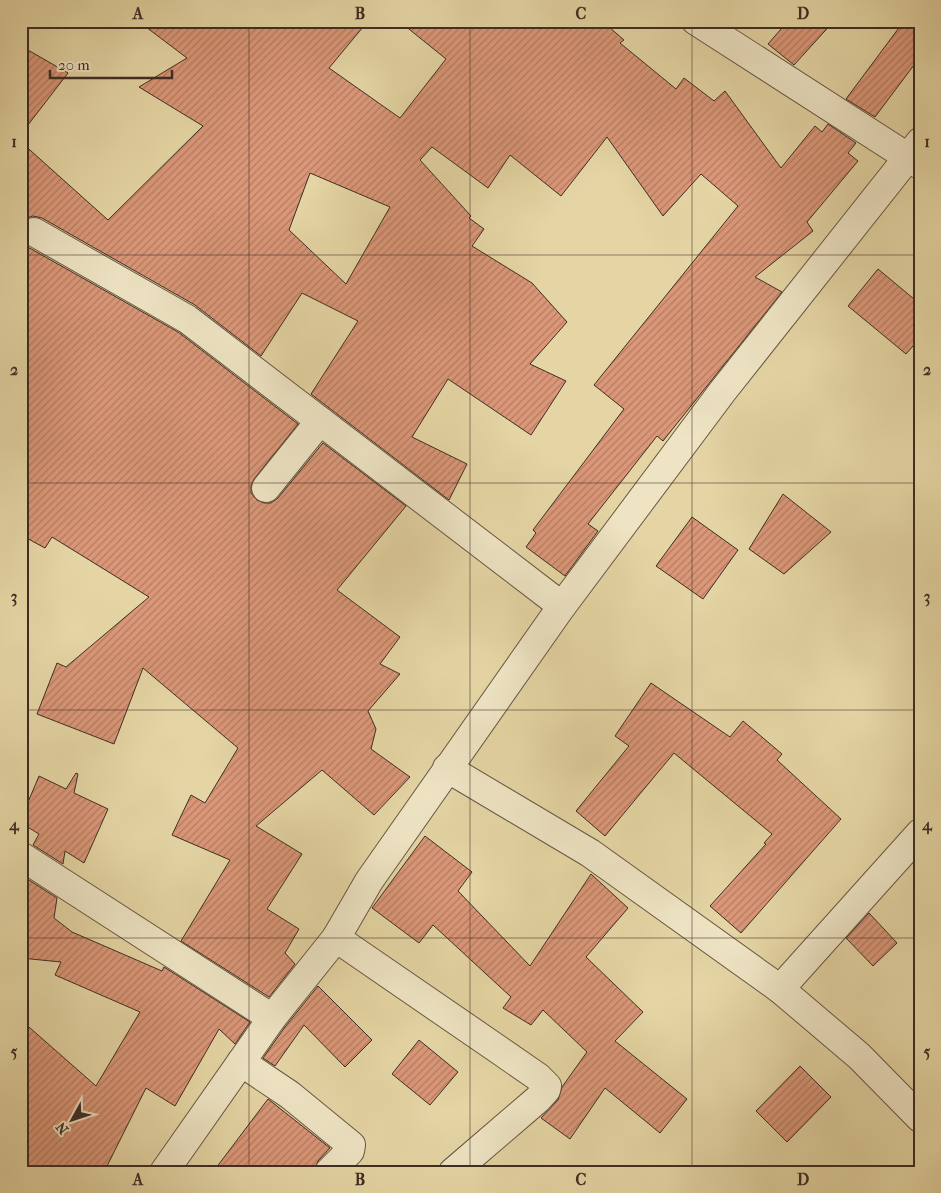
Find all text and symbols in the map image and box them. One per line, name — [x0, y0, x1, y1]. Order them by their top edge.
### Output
text: A — [132, 4, 144, 23]
text: B — [355, 4, 365, 23]
text: C — [576, 4, 587, 23]
text: D — [797, 4, 809, 23]
scale bar — [50, 48, 172, 80]
text: 20 m — [58, 56, 90, 74]
text: 1 — [11, 132, 17, 151]
text: 1 — [924, 132, 930, 151]
text: 2 — [10, 360, 18, 379]
text: 2 — [923, 360, 931, 379]
text: 3 — [11, 587, 17, 607]
text: 3 — [924, 587, 930, 607]
text: 4 — [8, 815, 20, 835]
text: 4 — [921, 815, 933, 835]
text: 5 — [11, 1042, 18, 1061]
text: 5 — [924, 1042, 931, 1061]
north arrow — [48, 1096, 98, 1146]
text: N — [52, 1118, 72, 1138]
text: A — [132, 1170, 144, 1189]
text: B — [355, 1170, 365, 1189]
text: C — [576, 1170, 587, 1189]
text: D — [797, 1170, 809, 1189]

